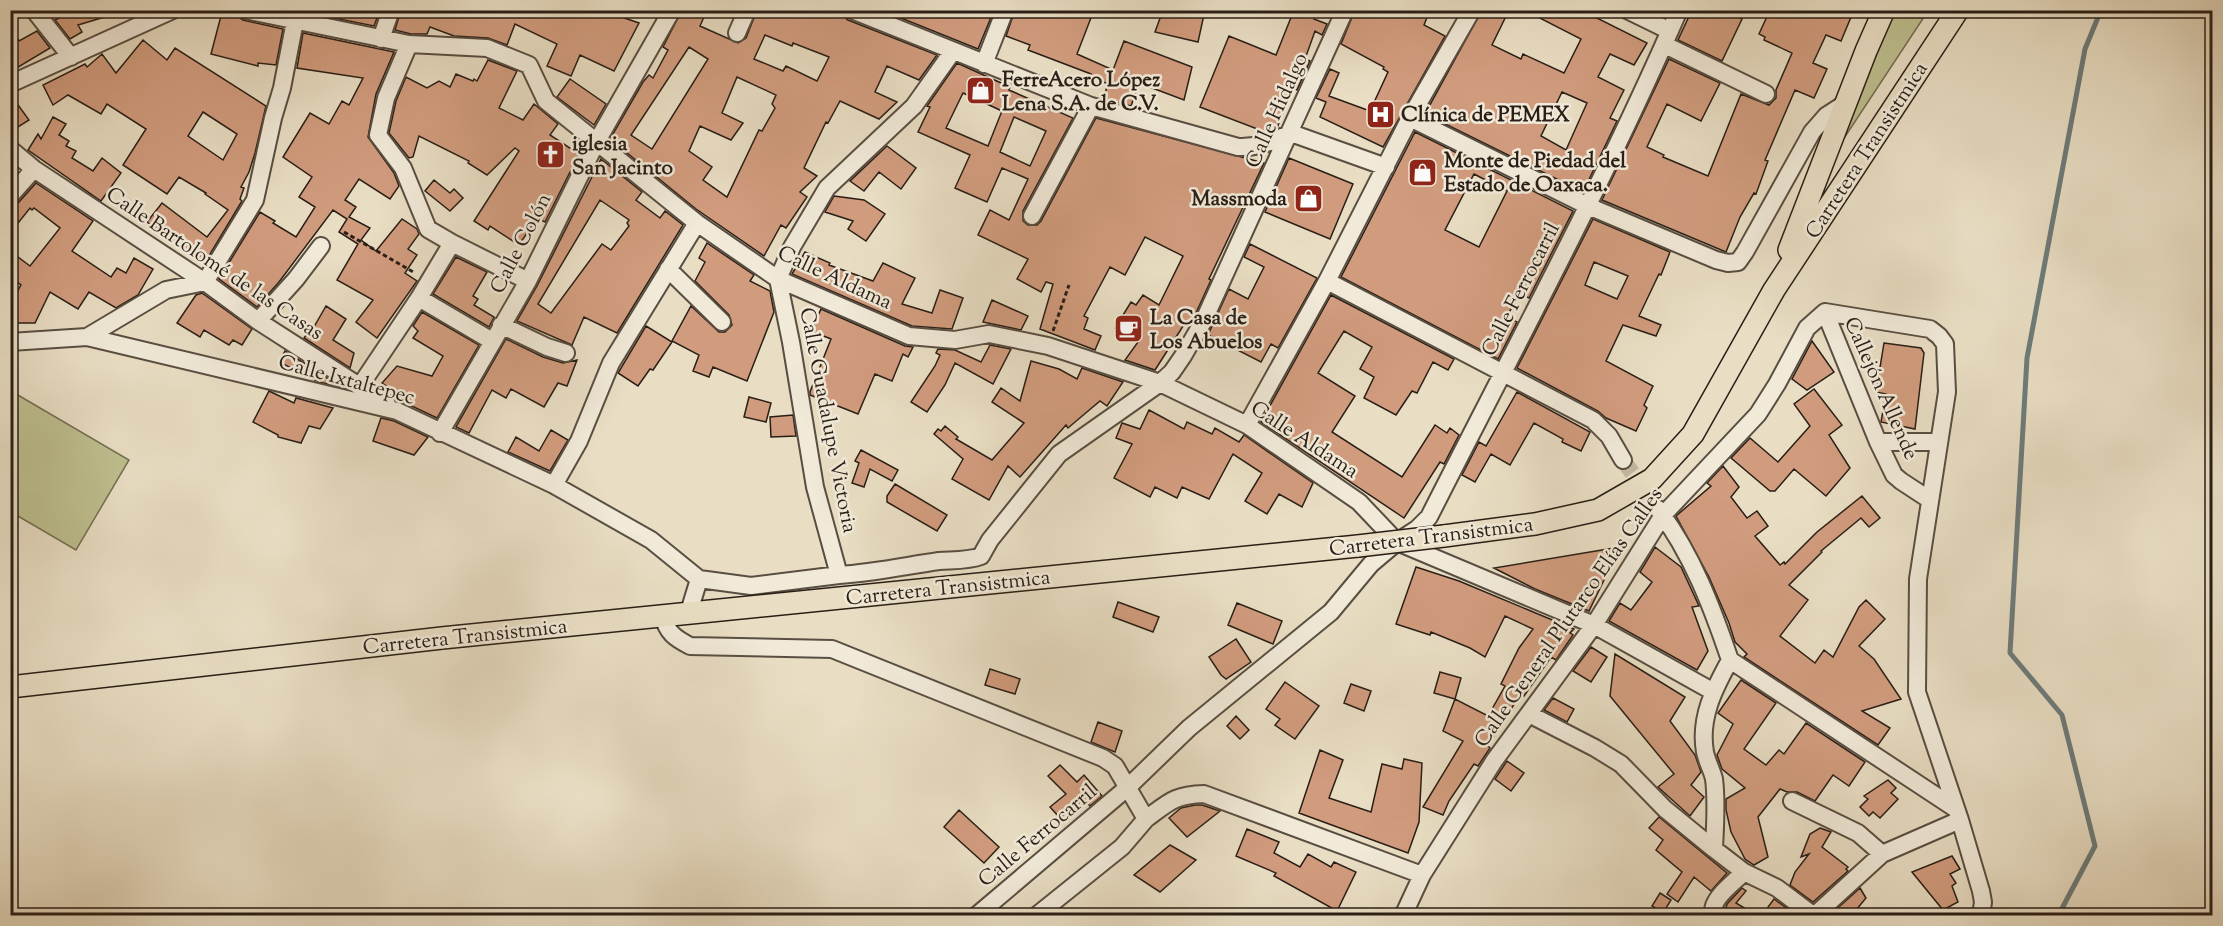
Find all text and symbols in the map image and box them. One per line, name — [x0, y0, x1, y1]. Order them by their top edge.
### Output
street label: Calle Hidalgo — [1239, 48, 1317, 173]
street label: Carretera Transistmica — [1799, 57, 1936, 245]
place label: FerreAcero López Lena S.A. de C.V. — [1002, 66, 1160, 120]
shop icon: FerreAcero López Lena S.A. de C.V. — [965, 75, 997, 107]
hospital icon: Clínica de PEMEX — [1364, 98, 1396, 130]
place label: Clínica de PEMEX — [1401, 101, 1570, 131]
place label: iglesia San Jacinto — [572, 130, 673, 184]
church icon: iglesia San Jacinto — [535, 139, 567, 171]
place label: Monte de Piedad del Estado de Oaxaca. — [1444, 147, 1626, 201]
shop icon: Monte de Piedad del Estado de Oaxaca. — [1407, 156, 1439, 188]
street label: Calle Bartolomé de las Casas — [99, 181, 329, 349]
shop icon: Massmoda — [1292, 182, 1324, 214]
place label: Massmoda — [1191, 185, 1287, 215]
street label: Calle Colón — [484, 188, 560, 299]
street label: Calle Ferrocarril — [1475, 218, 1569, 362]
street label: Calle Aldama — [772, 239, 897, 319]
place label: La Casa de Los Abuelos — [1150, 304, 1262, 358]
street label: Calle Guadalupe Victoria — [790, 305, 864, 536]
cafe icon: La Casa de Los Abuelos — [1113, 313, 1145, 345]
street label: Callejón Allende — [1835, 313, 1925, 465]
street label: Calle Ixtaltepec — [275, 348, 418, 414]
street label: Calle Aldama — [1244, 394, 1364, 487]
street label: Calle General Plutarco Elías Calles — [1468, 482, 1671, 754]
street label: Carretera Transistmica — [1327, 511, 1535, 565]
street label: Carretera Transistmica — [845, 563, 1052, 615]
street label: Carretera Transistmica — [362, 612, 569, 664]
street label: Calle Ferrocarril — [972, 778, 1104, 895]

